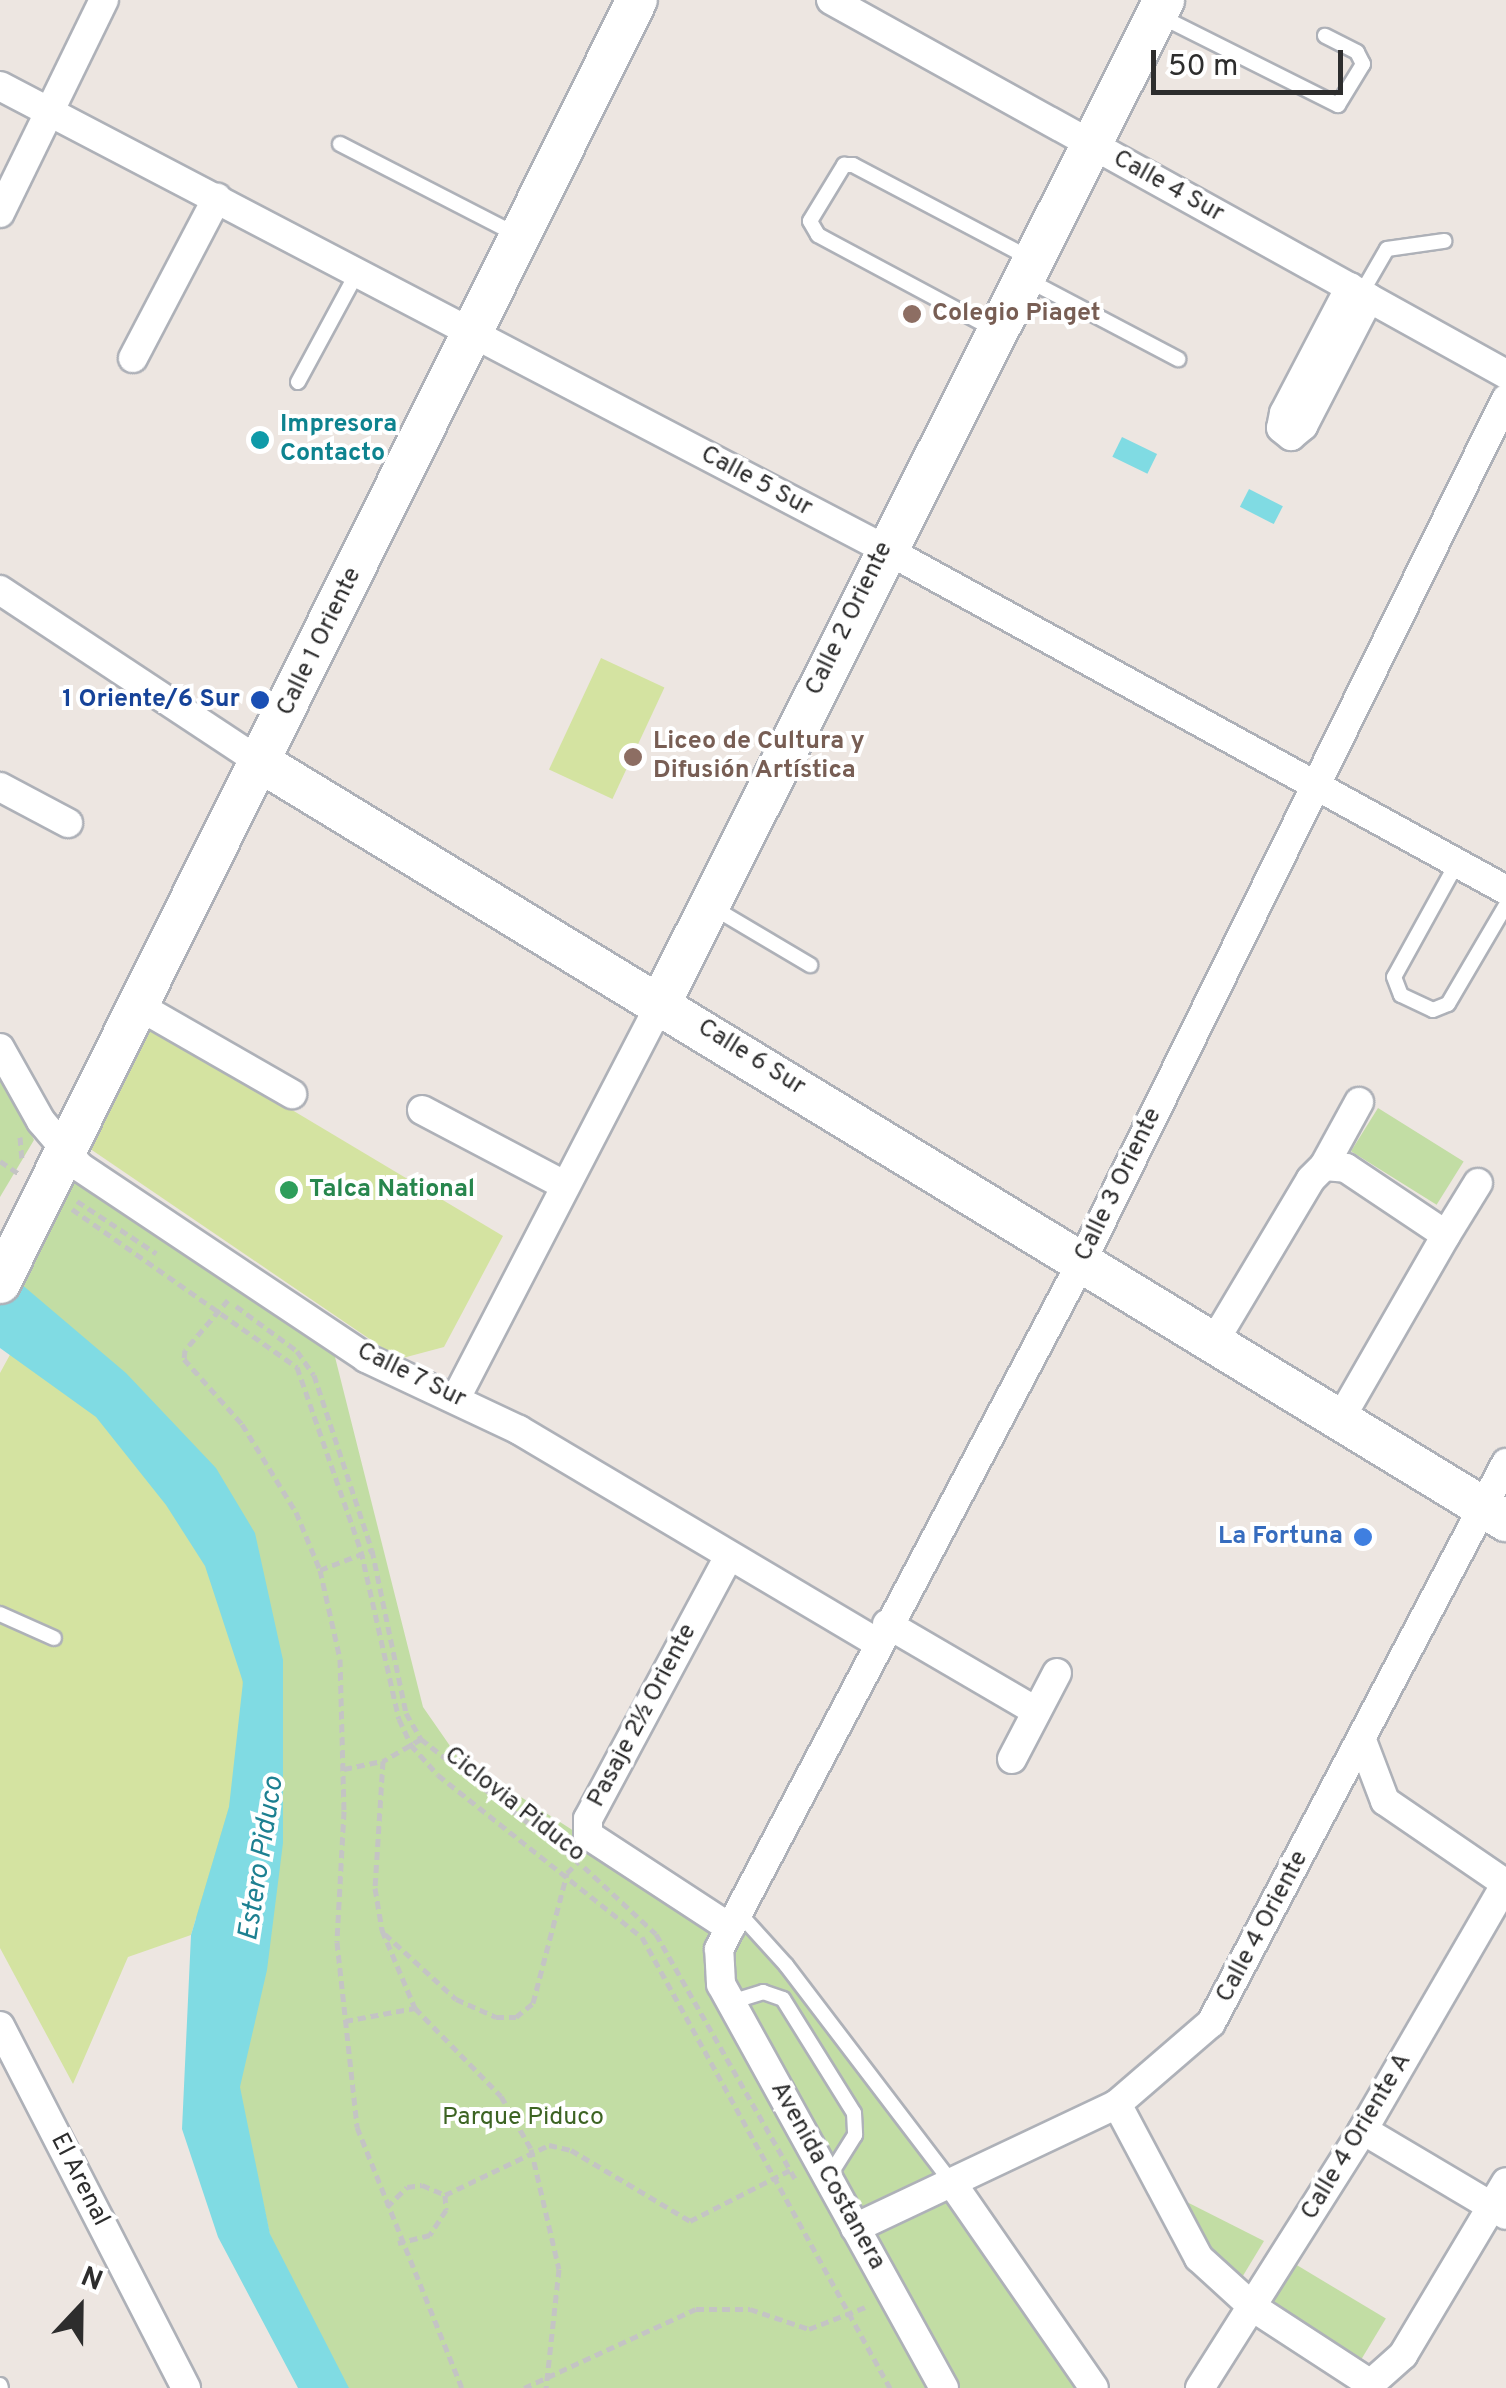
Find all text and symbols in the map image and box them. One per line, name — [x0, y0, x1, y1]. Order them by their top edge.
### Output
scale bar — [1156, 30, 1348, 92]
text: 50 m — [1168, 49, 1238, 86]
street label: Calle 4 Sur — [1107, 144, 1229, 230]
place label: Colegio Piaget — [932, 299, 1101, 329]
marker: Colegio Piaget — [901, 303, 923, 325]
place label: Impresora Contacto — [280, 411, 397, 470]
marker: Impresora Contacto — [249, 429, 271, 451]
street label: Calle 5 Sur — [695, 440, 817, 524]
street label: Calle 2 Oriente — [800, 537, 900, 701]
street label: Calle 1 Oriente — [271, 563, 369, 721]
place label: 1 Oriente/6 Sur — [62, 685, 240, 715]
marker: 1 Oriente/6 Sur — [249, 689, 271, 711]
place label: Liceo de Cultura y Difusión Artística — [653, 728, 865, 787]
marker: Liceo de Cultura y Difusión Artística — [622, 746, 644, 768]
street label: Calle 6 Sur — [692, 1013, 810, 1103]
street label: Calle 3 Oriente — [1069, 1103, 1169, 1267]
place label: Talca National — [309, 1175, 475, 1205]
marker: Talca National — [278, 1179, 300, 1201]
street label: Calle 7 Sur — [351, 1336, 471, 1416]
place label: La Fortuna — [1218, 1522, 1343, 1552]
marker: La Fortuna — [1352, 1526, 1374, 1548]
street label: Pasaje 2½ Oriente — [582, 1619, 704, 1813]
street label: Ciclovia Piduco — [438, 1741, 590, 1869]
water label: Estero Piduco — [232, 1774, 292, 1944]
street label: Calle 4 Oriente — [1210, 1846, 1316, 2008]
street label: Calle 4 Oriente A — [1295, 2048, 1419, 2226]
street label: Avenida Costanera — [763, 2077, 891, 2275]
park label: Parque Piduco — [442, 2103, 604, 2133]
street label: El Arenal — [43, 2128, 115, 2232]
north arrow — [30, 2258, 130, 2358]
text: N — [75, 2260, 107, 2301]

